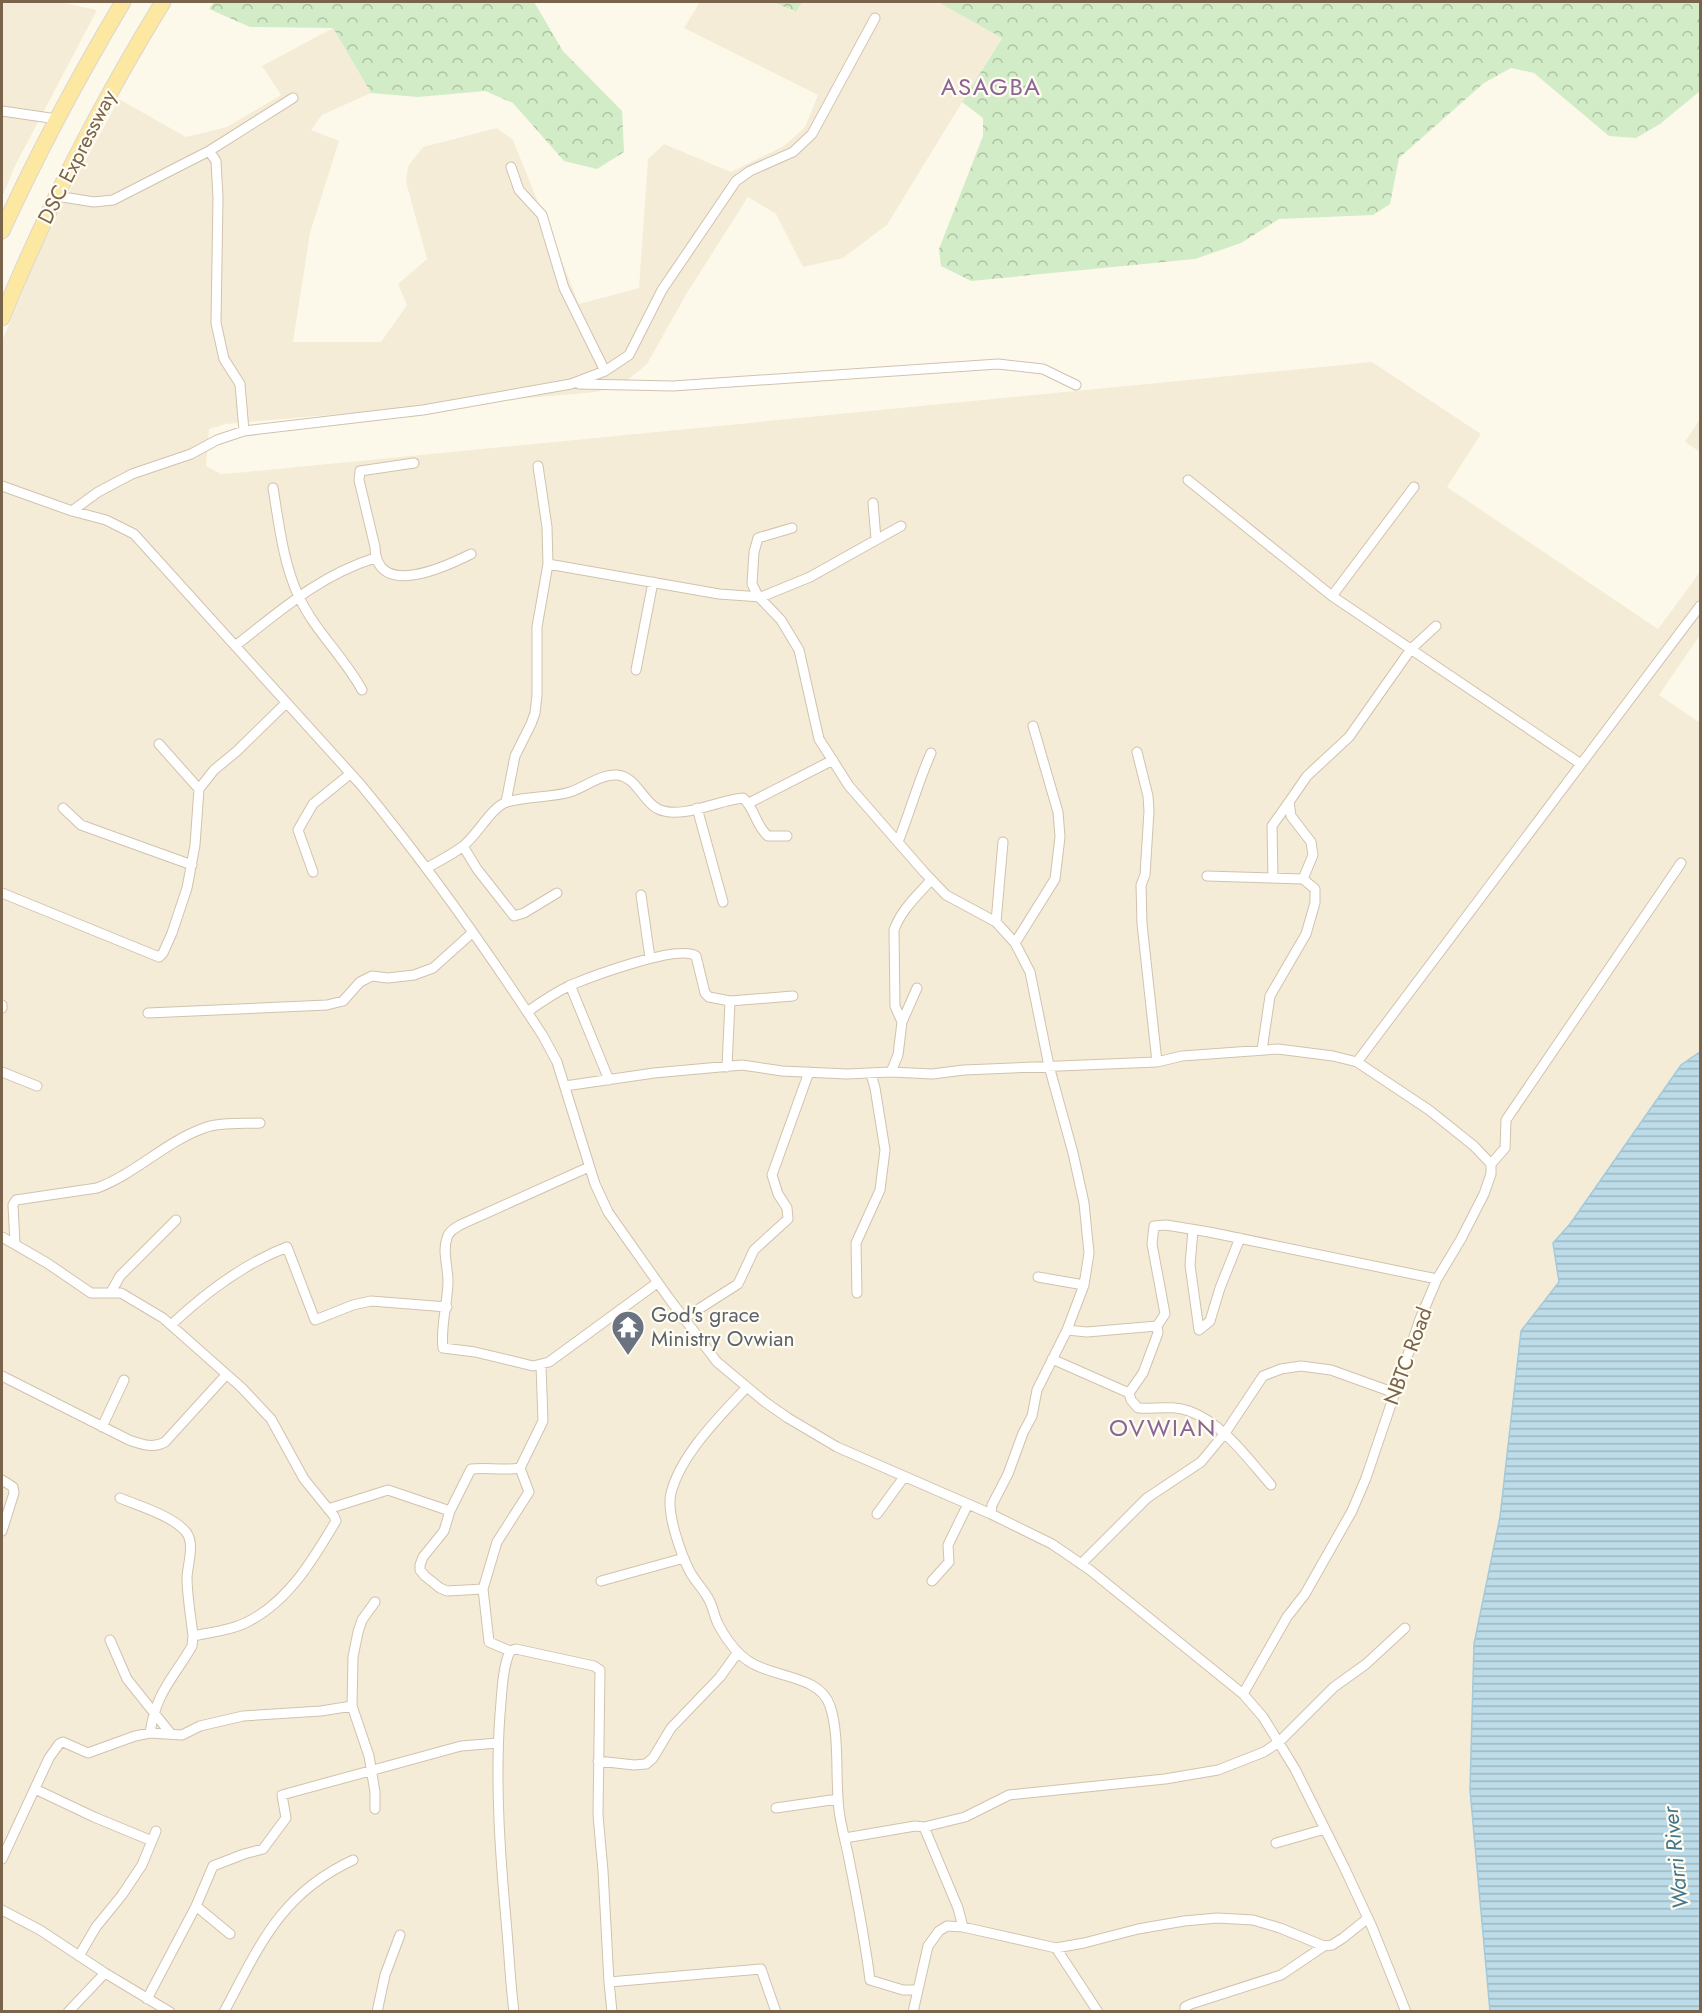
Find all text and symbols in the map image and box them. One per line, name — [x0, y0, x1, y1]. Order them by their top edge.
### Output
district label: ASAGBA — [941, 69, 1041, 104]
street label: DSC Expressway — [30, 84, 124, 229]
place label: God's grace Ministry Ovwian — [651, 1300, 794, 1354]
street label: NBTC Road — [1376, 1303, 1440, 1409]
temple icon: God's grace Ministry Ovwian — [610, 1309, 646, 1356]
district label: OVWIAN — [1109, 1410, 1217, 1445]
water label: Warri River — [1654, 1804, 1696, 1911]

